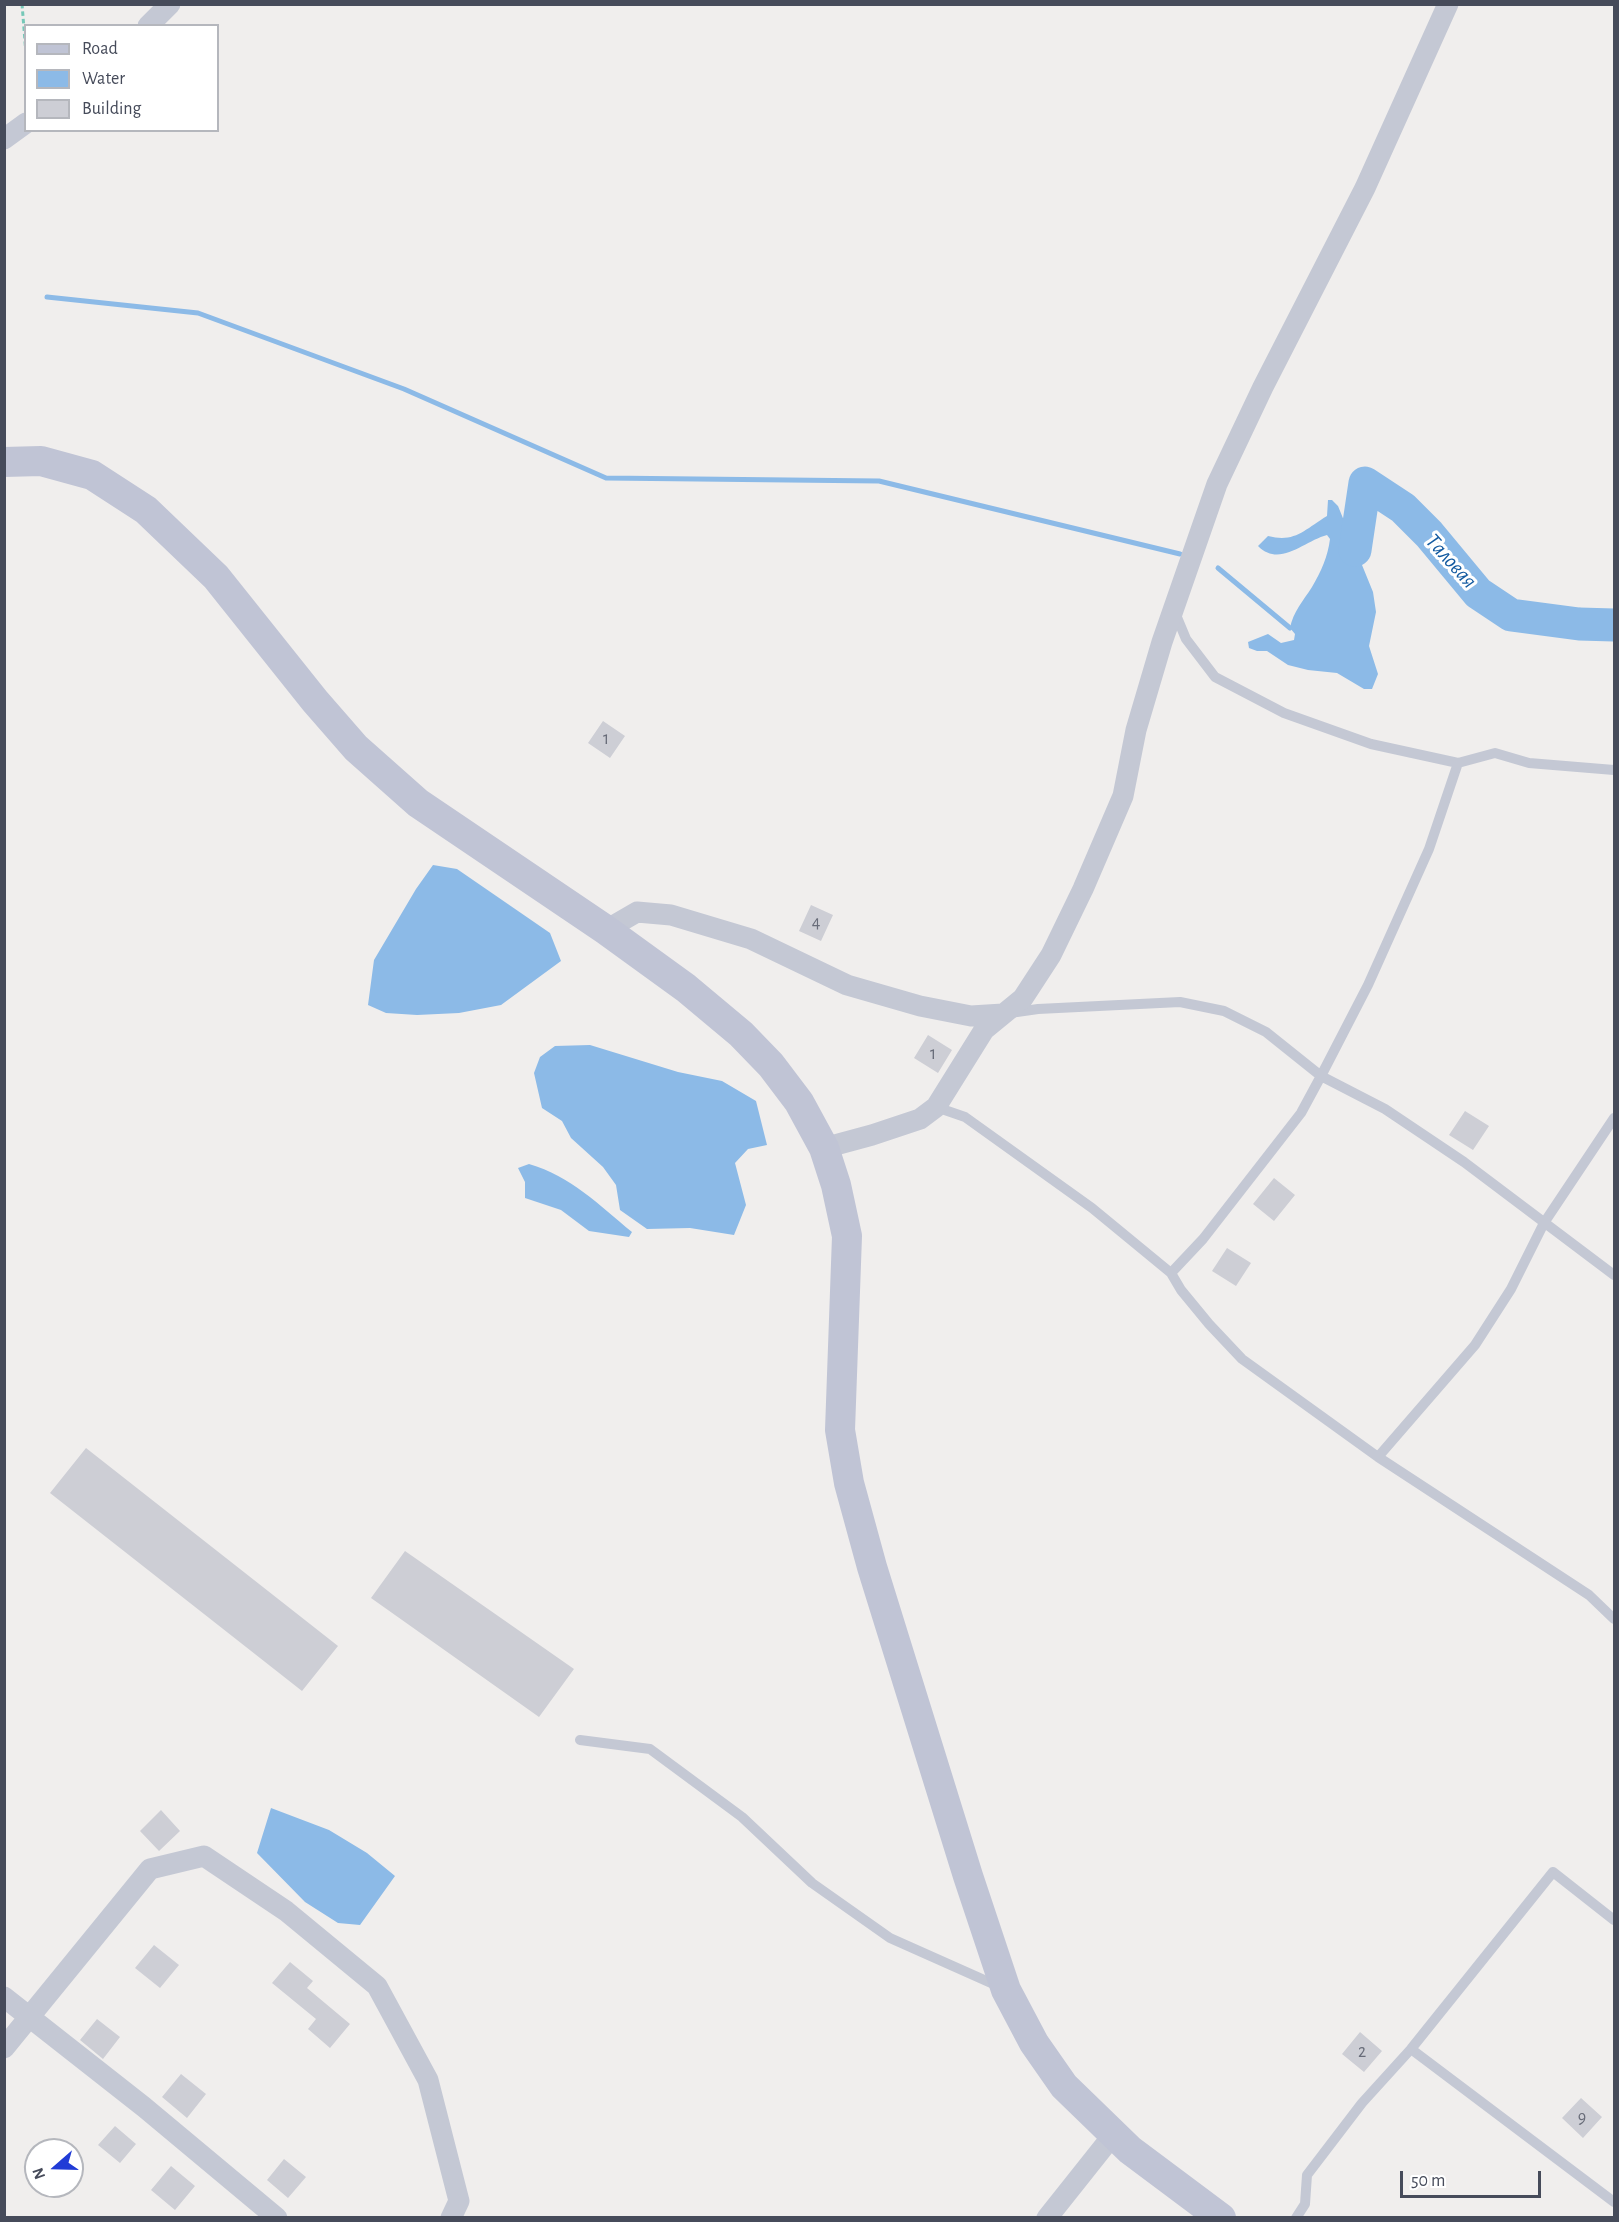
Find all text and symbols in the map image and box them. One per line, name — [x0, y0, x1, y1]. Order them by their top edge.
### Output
legend — [24, 24, 219, 132]
text: Road — [82, 40, 118, 58]
text: Water — [82, 70, 125, 88]
text: Building — [82, 100, 141, 118]
water label: Таловая — [1420, 528, 1482, 594]
house number: 1 — [603, 728, 609, 750]
house number: 4 — [812, 912, 820, 934]
house number: 1 — [930, 1043, 936, 1065]
house number: 2 — [1358, 2041, 1366, 2063]
house number: 9 — [1578, 2107, 1586, 2129]
north arrow — [24, 2138, 84, 2198]
scale bar — [1403, 2159, 1544, 2197]
text: N — [30, 2166, 48, 2181]
text: 50 m — [1411, 2172, 1445, 2190]

